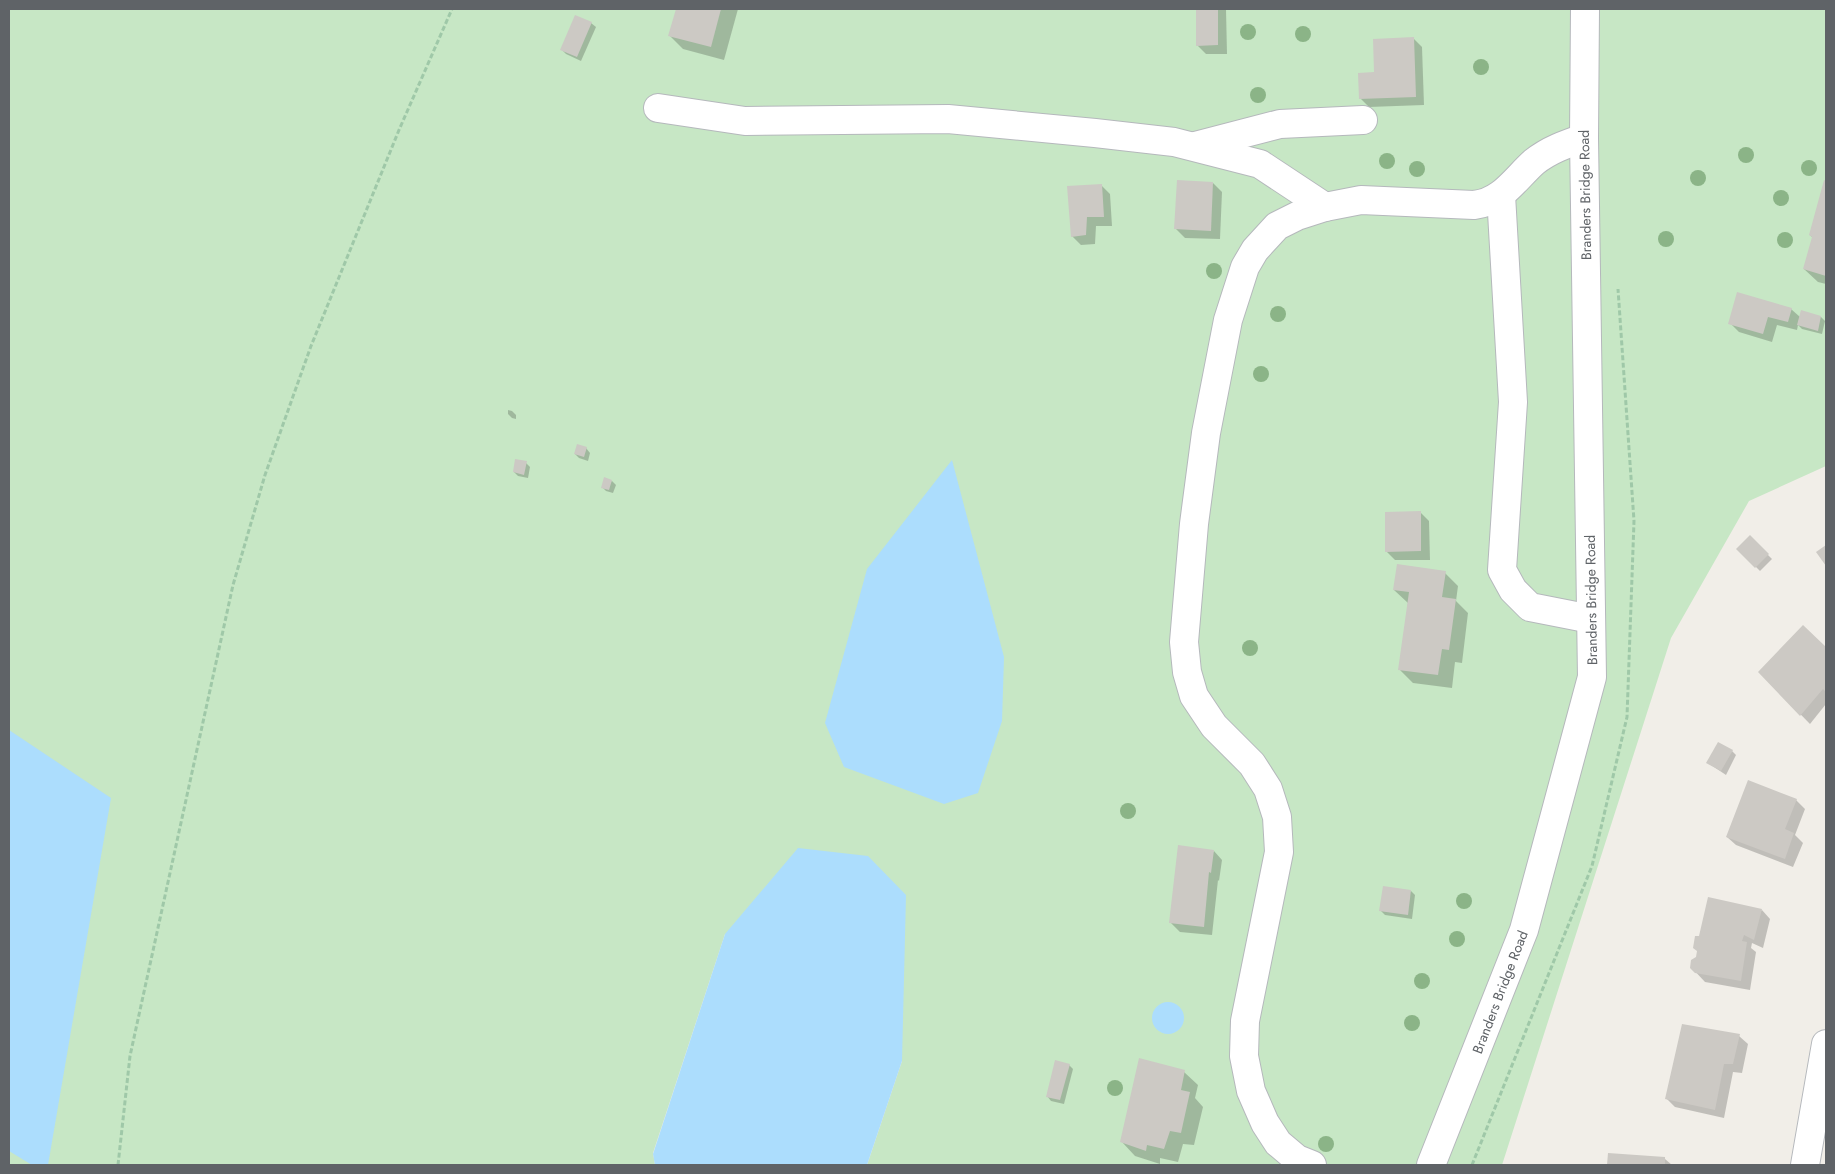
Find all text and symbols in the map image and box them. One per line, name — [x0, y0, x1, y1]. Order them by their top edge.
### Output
street label: Branders Bridge Road — [1574, 130, 1596, 260]
street label: Branders Bridge Road — [1580, 535, 1602, 665]
street label: Branders Bridge Road — [1467, 928, 1533, 1056]

